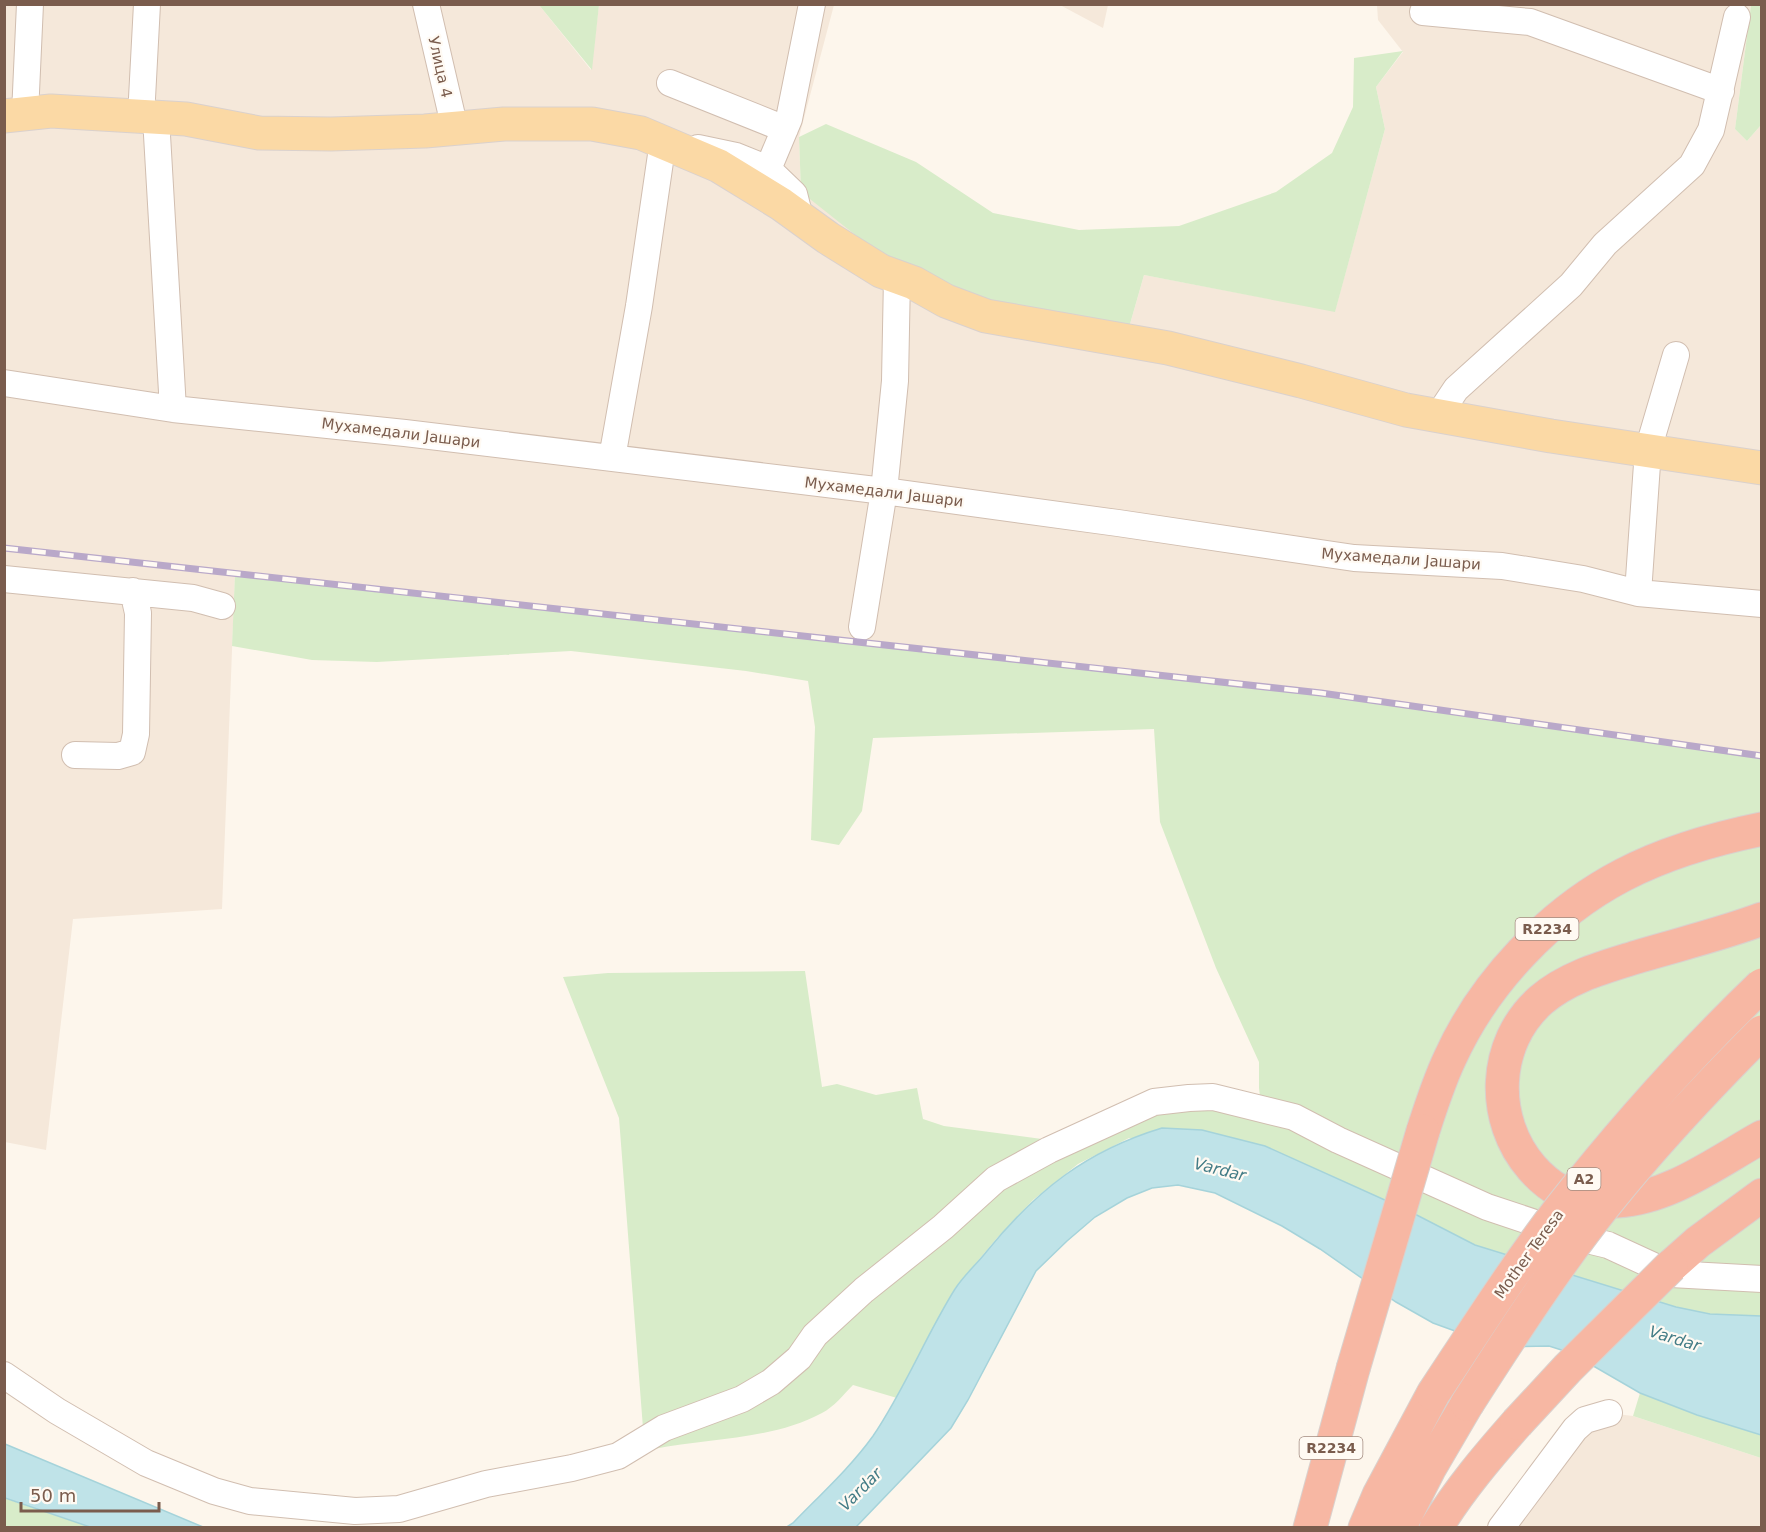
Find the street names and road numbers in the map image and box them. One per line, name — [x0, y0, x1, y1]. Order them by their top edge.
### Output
street label: Улица 4 — [424, 35, 456, 99]
street label: Мухамедали Јашари — [321, 414, 481, 452]
street label: Мухамедали Јашари — [804, 473, 964, 511]
street label: Мухамедали Јашари — [1321, 544, 1481, 574]
road number: R2234 — [1516, 918, 1578, 940]
road number: A2 — [1568, 1168, 1600, 1190]
street label: Mother Teresa — [1491, 1206, 1567, 1302]
road number: R2234 — [1300, 1437, 1362, 1459]

